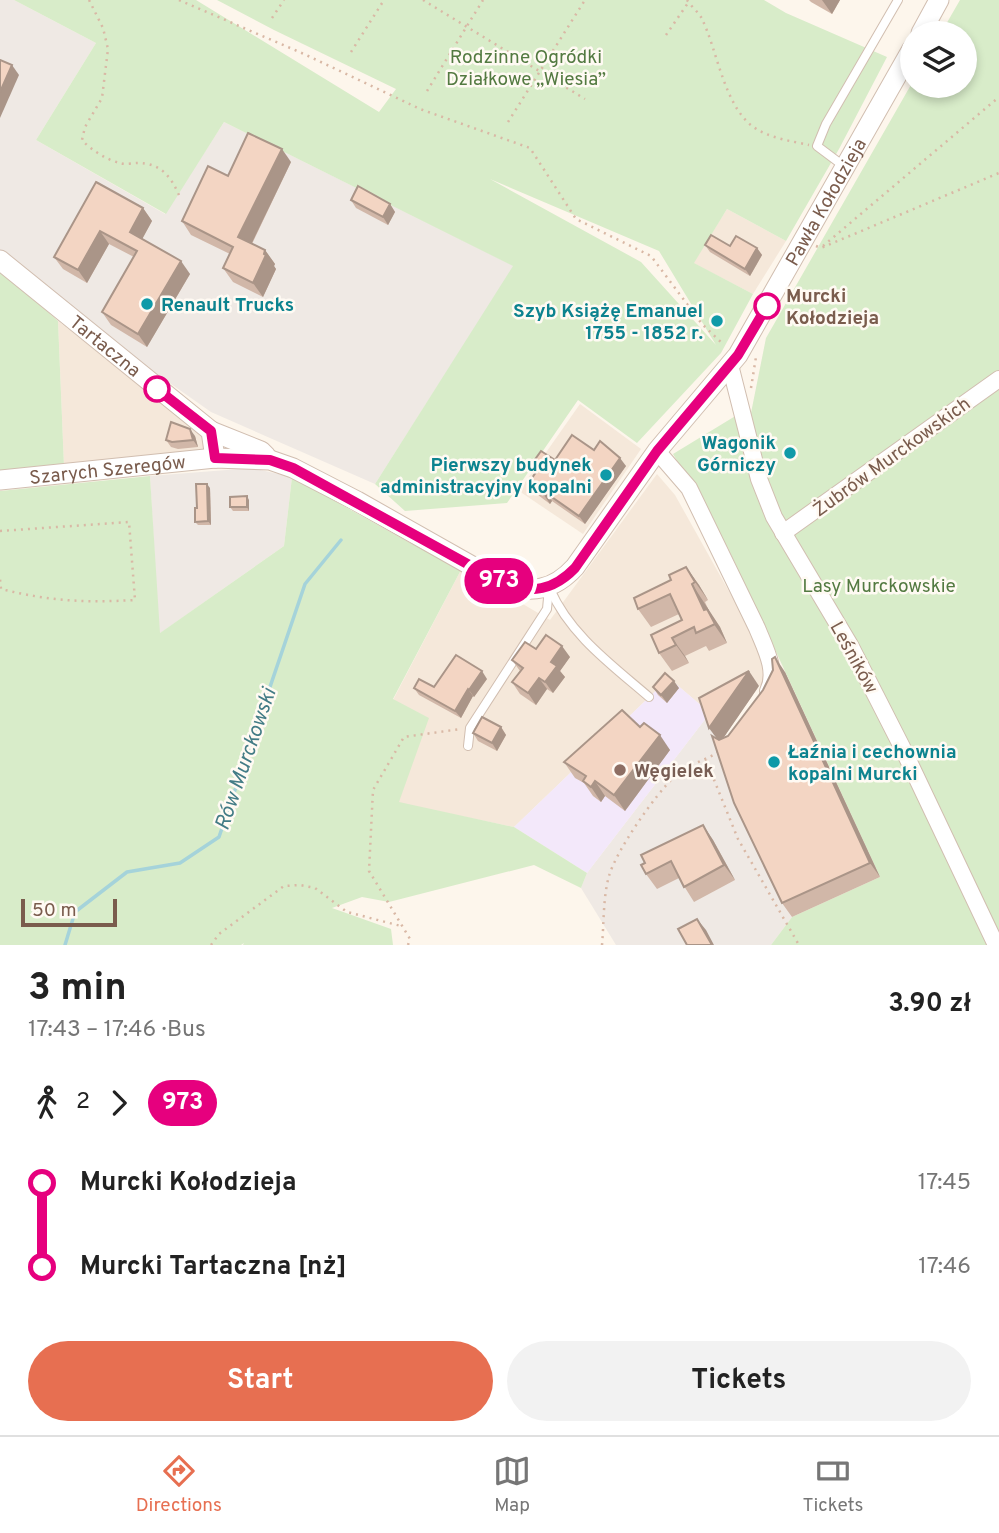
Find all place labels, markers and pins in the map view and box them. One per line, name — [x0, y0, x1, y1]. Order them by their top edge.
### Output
place label: Murcki Kołodzieja — [786, 285, 879, 331]
marker: Murcki Kołodzieja — [754, 293, 780, 319]
place label: Renault Trucks — [161, 294, 294, 318]
marker: Renault Trucks — [139, 296, 155, 312]
place label: Szyb Książę Emanuel 1755 - 1852 r. — [513, 300, 703, 346]
marker: Szyb Książę Emanuel 1755 - 1852 r. — [709, 313, 725, 329]
unlabelled marker — [144, 376, 170, 402]
place label: Wagonik Górniczy — [697, 432, 776, 478]
marker: Wagonik Górniczy — [782, 445, 798, 461]
place label: Pierwszy budynek administracyjny kopalni — [380, 454, 592, 500]
marker: Pierwszy budynek administracyjny kopalni — [598, 467, 614, 483]
place label: Łaźnia i cechownia kopalni Murcki — [788, 741, 957, 787]
marker: Łaźnia i cechownia kopalni Murcki — [766, 754, 782, 770]
place label: Węgielek — [634, 760, 714, 784]
marker: Węgielek — [612, 762, 628, 778]

